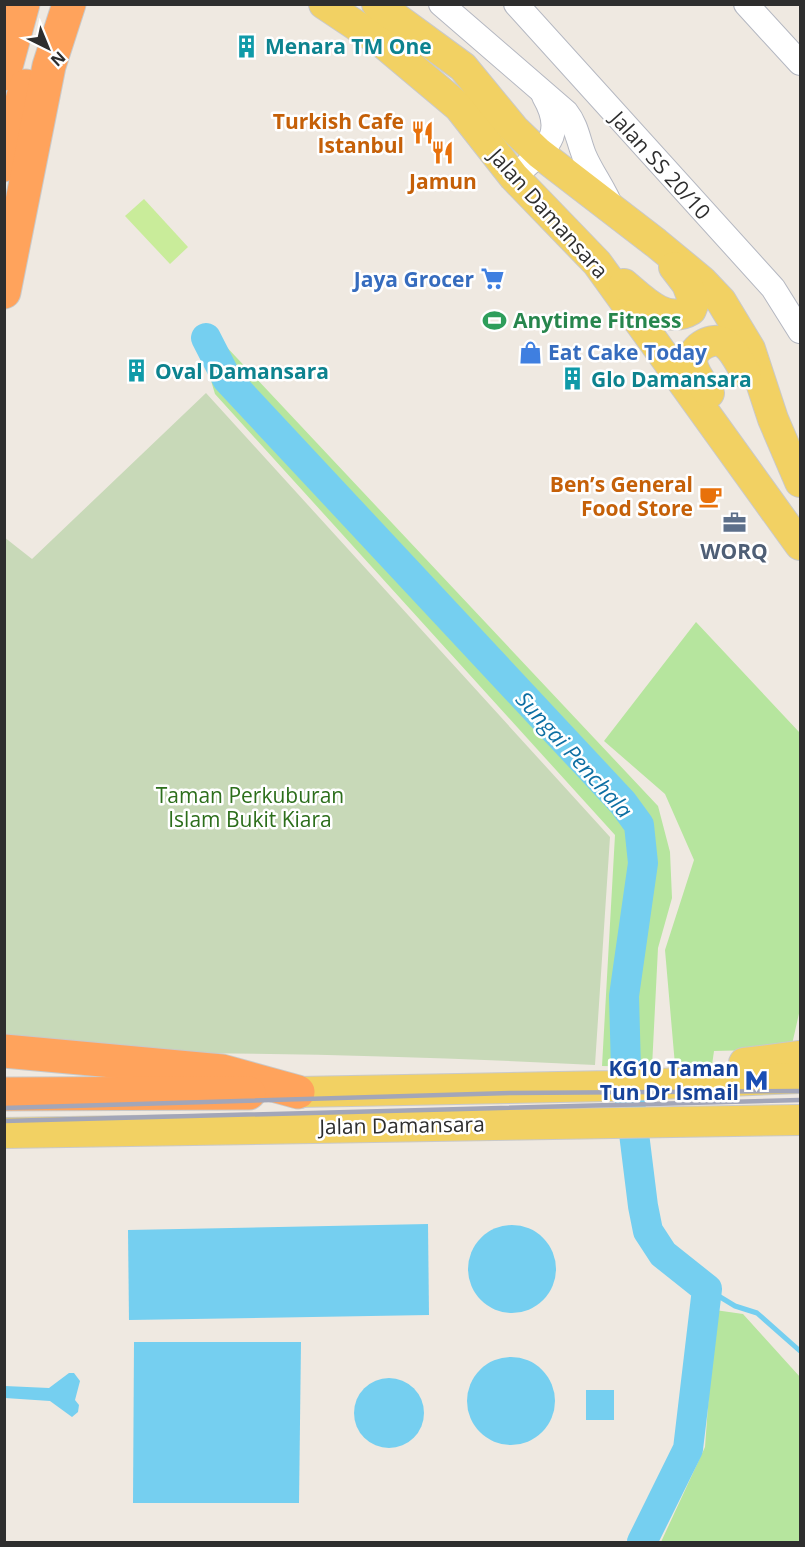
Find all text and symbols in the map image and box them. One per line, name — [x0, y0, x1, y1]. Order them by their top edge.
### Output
north arrow — [18, 18, 78, 78]
place label: Menara TM One — [265, 32, 432, 60]
building icon: Menara TM One — [234, 33, 260, 59]
text: N — [46, 46, 70, 71]
street label: Jalan SS 20/10 — [603, 103, 717, 225]
place label: Turkish Cafe Istanbul — [273, 107, 404, 159]
restaurant icon: Turkish Cafe Istanbul — [409, 120, 435, 146]
restaurant icon: Jamun — [430, 140, 456, 166]
street label: Jalan Damansara — [482, 141, 615, 284]
place label: Jamun — [407, 167, 477, 195]
place label: Jaya Grocer — [352, 265, 474, 293]
supermarket icon: Jaya Grocer — [479, 266, 505, 292]
place label: Anytime Fitness — [513, 306, 681, 334]
sports icon: Anytime Fitness — [482, 307, 508, 333]
place label: Eat Cake Today — [548, 338, 707, 366]
shop icon: Eat Cake Today — [517, 339, 543, 365]
place label: Oval Damansara — [155, 357, 329, 385]
building icon: Oval Damansara — [124, 358, 150, 384]
place label: Glo Damansara — [591, 365, 752, 393]
building icon: Glo Damansara — [560, 366, 586, 392]
place label: Ben’s General Food Store — [550, 470, 693, 522]
cafe icon: Ben’s General Food Store — [698, 483, 724, 509]
office icon: WORQ — [721, 510, 747, 536]
place label: WORQ — [700, 537, 768, 565]
water label: Sungai Penchala — [510, 684, 640, 824]
park label: Taman Perkuburan Islam Bukit Kiara — [156, 781, 344, 833]
place label: KG10 Taman Tun Dr Ismail — [600, 1054, 739, 1106]
metro station icon: KG10 Taman Tun Dr Ismail — [744, 1067, 770, 1093]
street label: Jalan Damansara — [317, 1110, 485, 1140]

